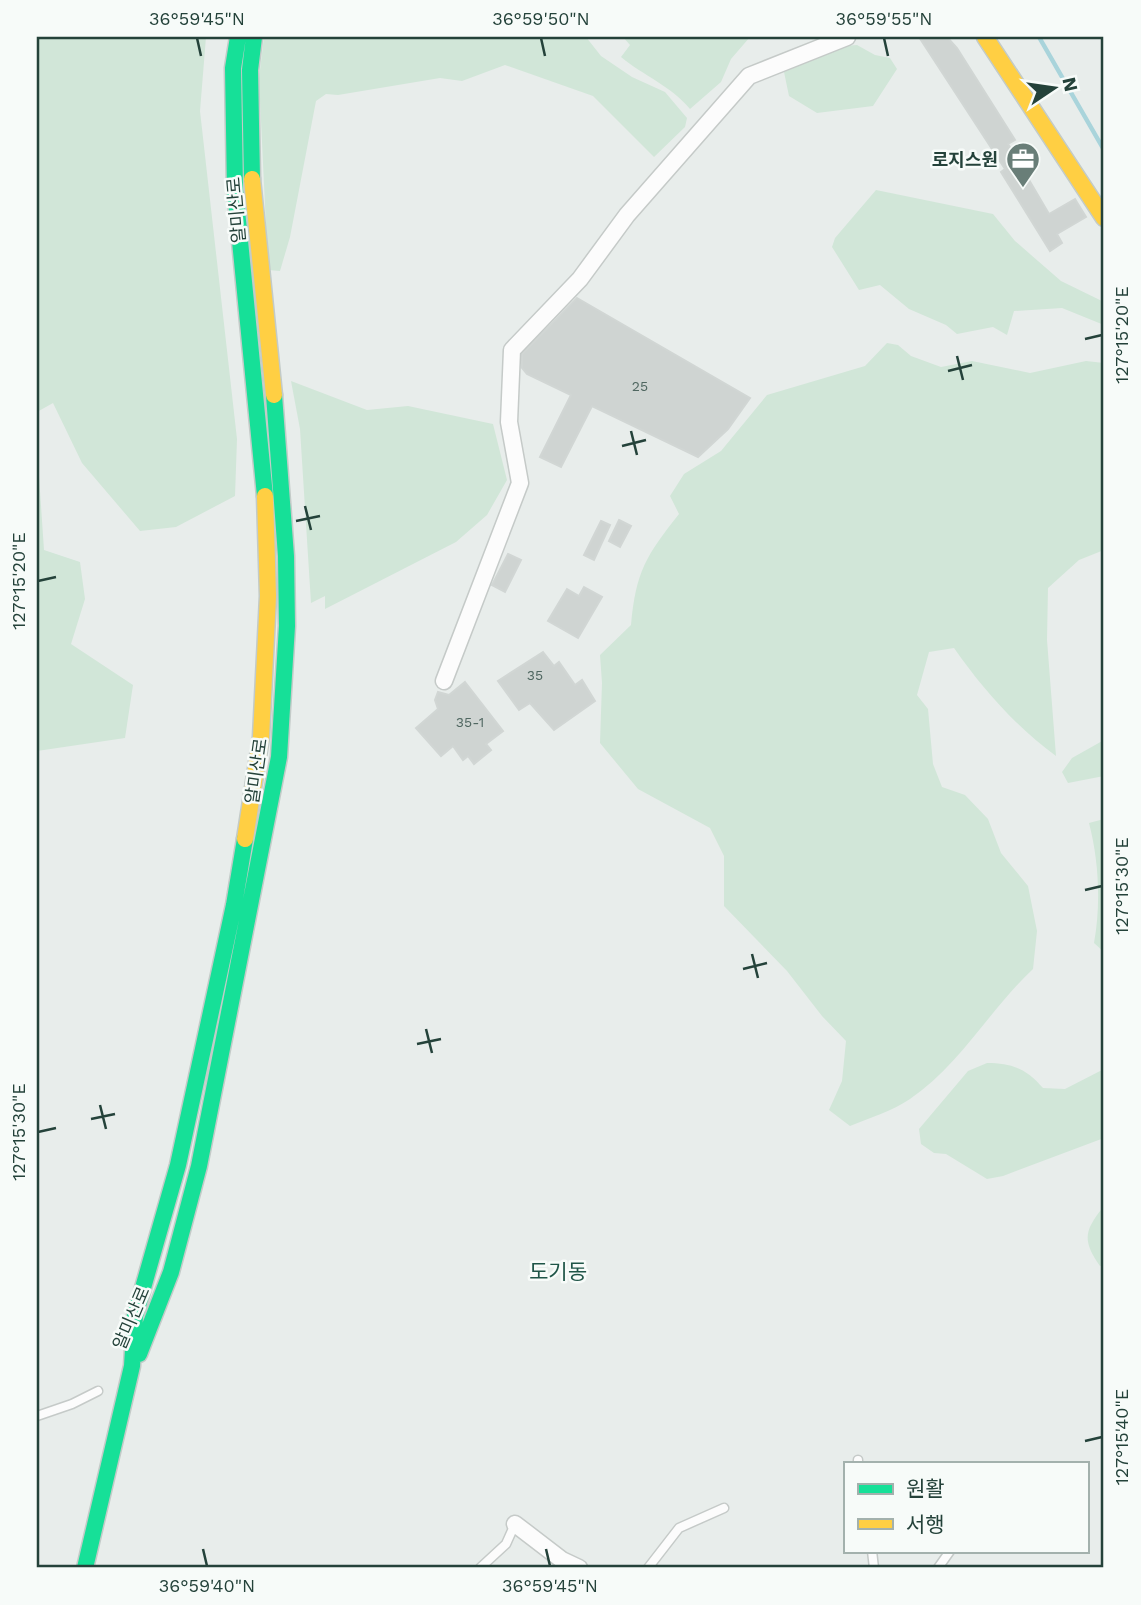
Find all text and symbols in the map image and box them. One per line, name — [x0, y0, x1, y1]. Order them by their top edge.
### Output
text: 36°59'45"N — [149, 8, 245, 29]
text: 36°59'50"N — [492, 8, 590, 29]
text: 36°59'55"N — [836, 8, 932, 29]
north arrow — [1018, 52, 1088, 122]
text: N — [1057, 75, 1083, 94]
office icon: 로지스원 — [1004, 140, 1042, 189]
place label: 로지스원 — [932, 149, 998, 170]
street label: 알미산로 — [223, 176, 249, 244]
text: 127°15'20"E — [1111, 286, 1132, 384]
house number: 25 — [632, 378, 648, 394]
text: 127°15'20"E — [8, 532, 29, 630]
house number: 35 — [527, 667, 543, 683]
house number: 35-1 — [456, 714, 484, 730]
street label: 알미산로 — [241, 737, 271, 805]
text: 127°15'30"E — [1111, 837, 1132, 935]
text: 127°15'30"E — [8, 1083, 29, 1181]
district label: 도기동 — [529, 1259, 587, 1284]
street label: 알미산로 — [108, 1283, 154, 1353]
text: 127°15'40"E — [1111, 1389, 1132, 1485]
legend — [844, 1462, 1088, 1552]
text: 원활 — [906, 1476, 945, 1501]
text: 서행 — [906, 1512, 945, 1537]
text: 36°59'40"N — [159, 1575, 255, 1596]
text: 36°59'45"N — [502, 1575, 598, 1596]

